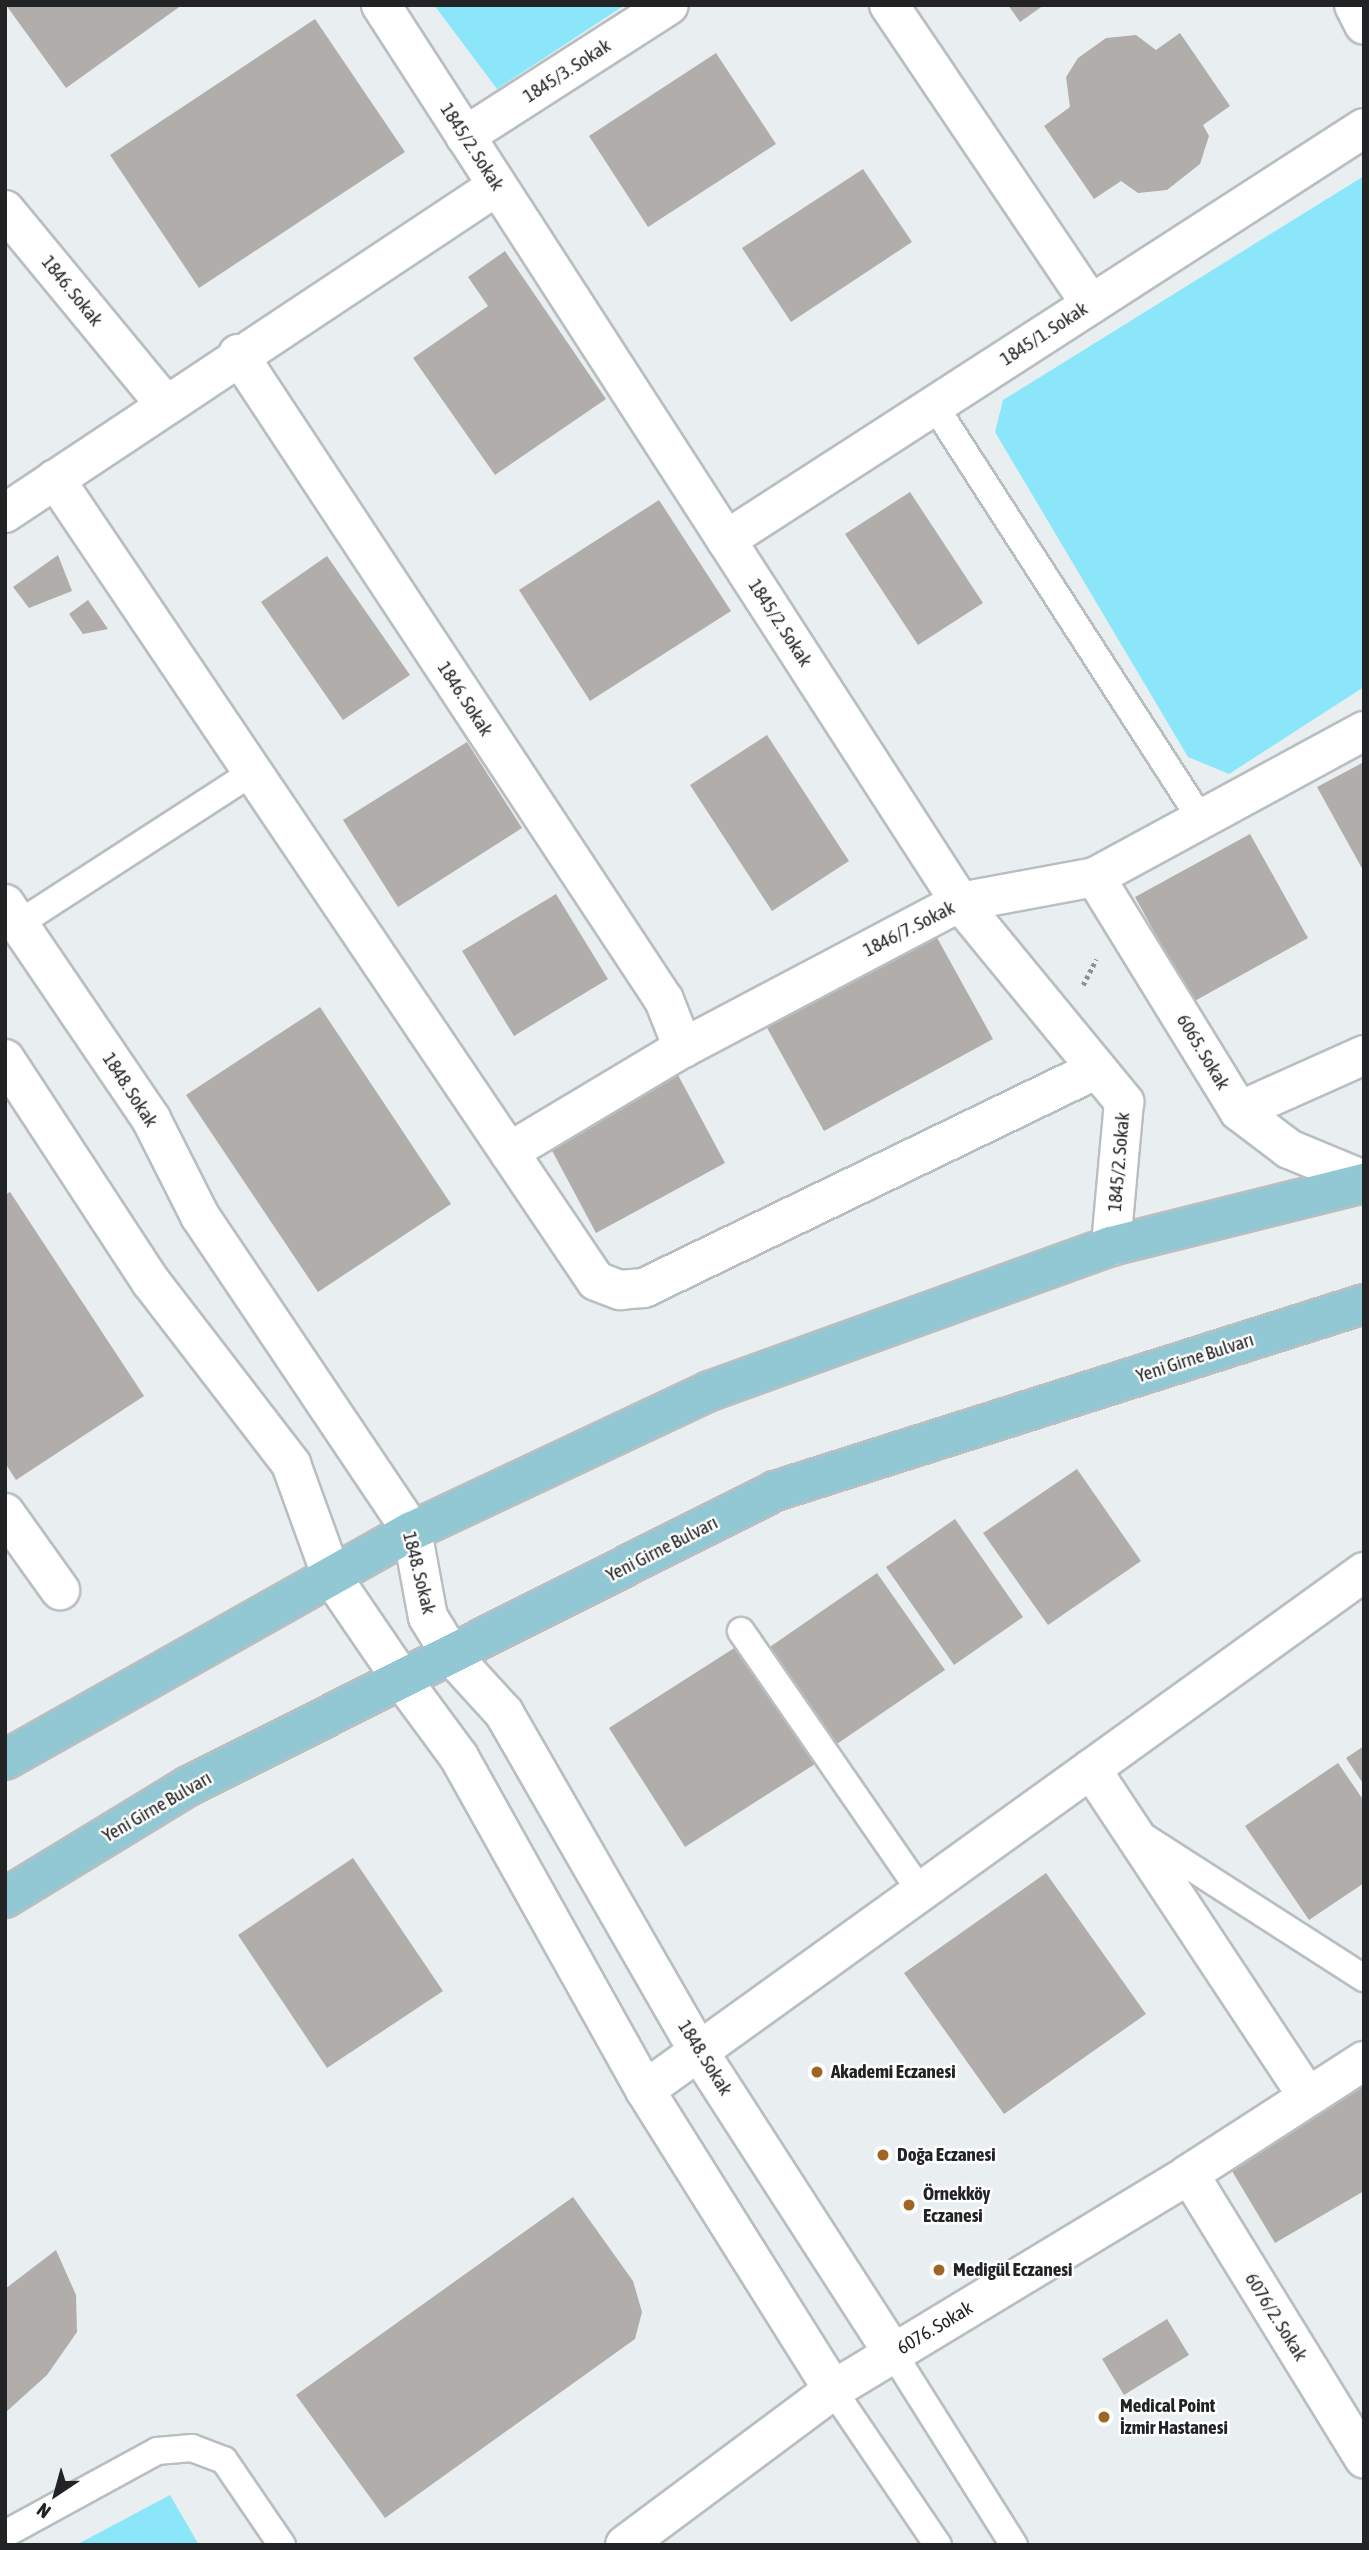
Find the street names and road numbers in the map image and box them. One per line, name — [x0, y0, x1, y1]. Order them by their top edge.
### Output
street label: 1845/3. Sokak — [519, 34, 615, 108]
street label: 1845/2. Sokak — [435, 99, 509, 195]
street label: 1846. Sokak — [37, 251, 107, 331]
street label: 1845/1. Sokak — [996, 297, 1092, 371]
street label: 1845/2. Sokak — [743, 575, 817, 671]
street label: 1846. Sokak — [433, 657, 497, 741]
street label: 1846/7. Sokak — [859, 896, 959, 962]
street label: 6065. Sokak — [1172, 1010, 1234, 1094]
street label: 1848. Sokak — [98, 1048, 162, 1132]
street label: 1845/2. Sokak — [1103, 1111, 1135, 1213]
street label: Yeni Girne Bulvarı — [1133, 1328, 1257, 1388]
street label: Yeni Girne Bulvarı — [602, 1511, 722, 1587]
street label: 1848. Sokak — [398, 1529, 440, 1617]
street label: Yeni Girne Bulvarı — [98, 1767, 216, 1847]
street label: 1848. Sokak — [673, 2016, 737, 2100]
street label: 6076/2. Sokak — [1240, 2269, 1312, 2365]
street label: 6076. Sokak — [893, 2297, 977, 2359]

